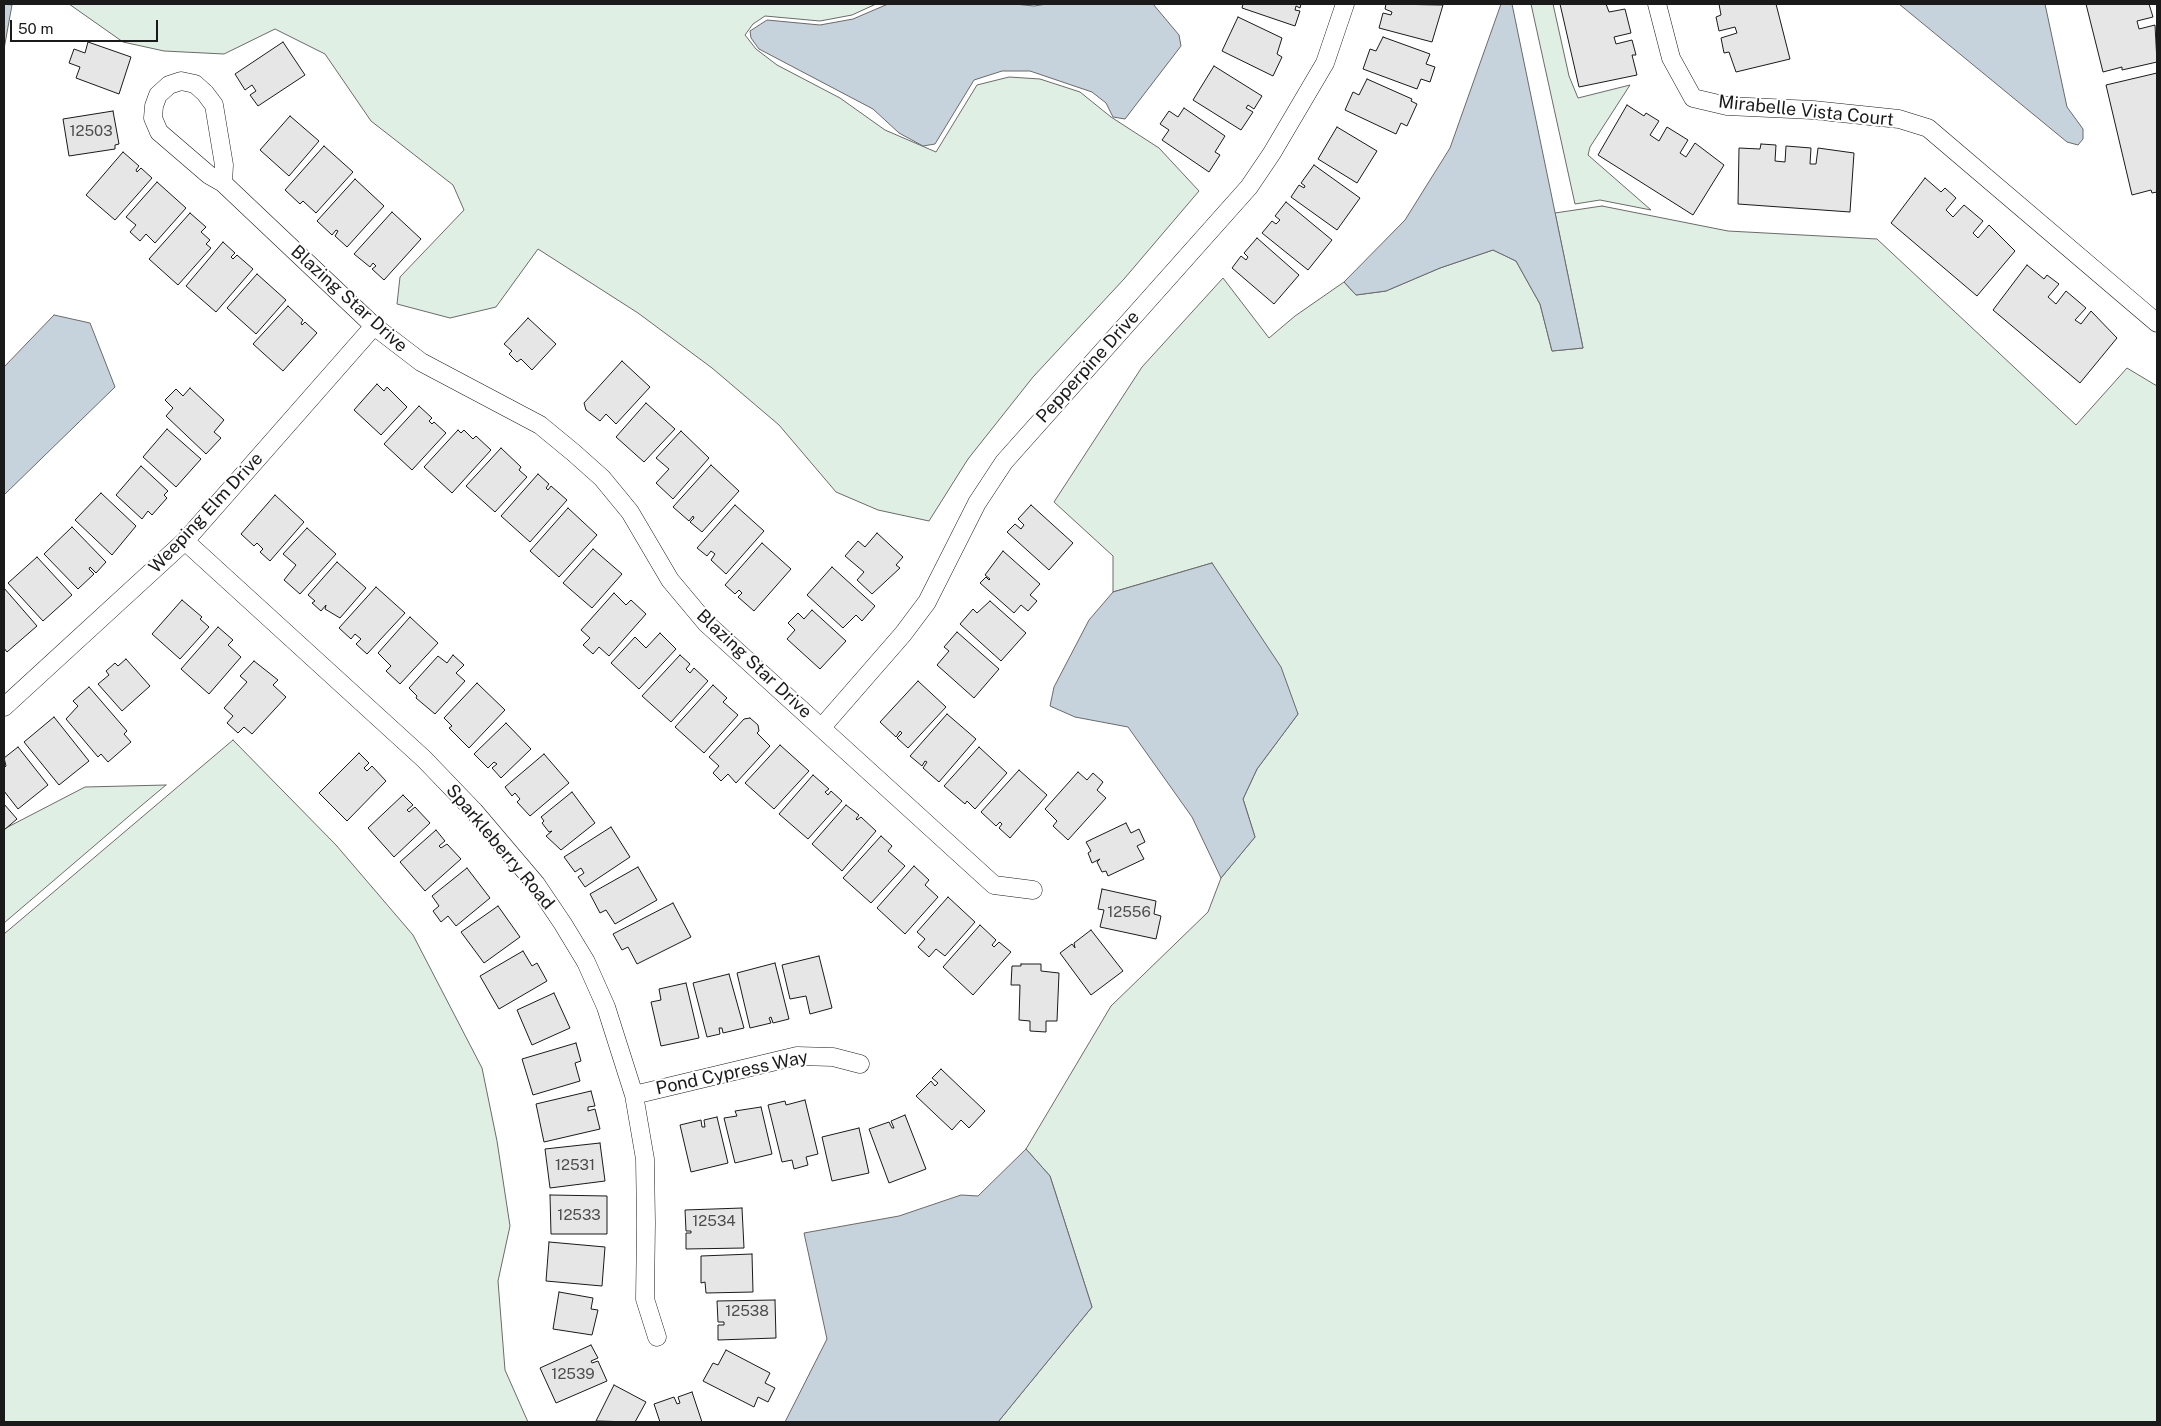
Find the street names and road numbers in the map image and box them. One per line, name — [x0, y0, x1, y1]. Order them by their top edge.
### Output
street label: Mirabelle Vista Court — [1717, 91, 1895, 131]
street label: Blazing Star Drive — [286, 241, 412, 357]
street label: Pepperpine Drive — [1032, 306, 1144, 428]
street label: Weeping Elm Drive — [144, 448, 268, 578]
street label: Blazing Star Drive — [692, 605, 816, 723]
street label: Sparkleberry Road — [441, 780, 559, 914]
street label: Pond Cypress Way — [654, 1046, 810, 1100]

